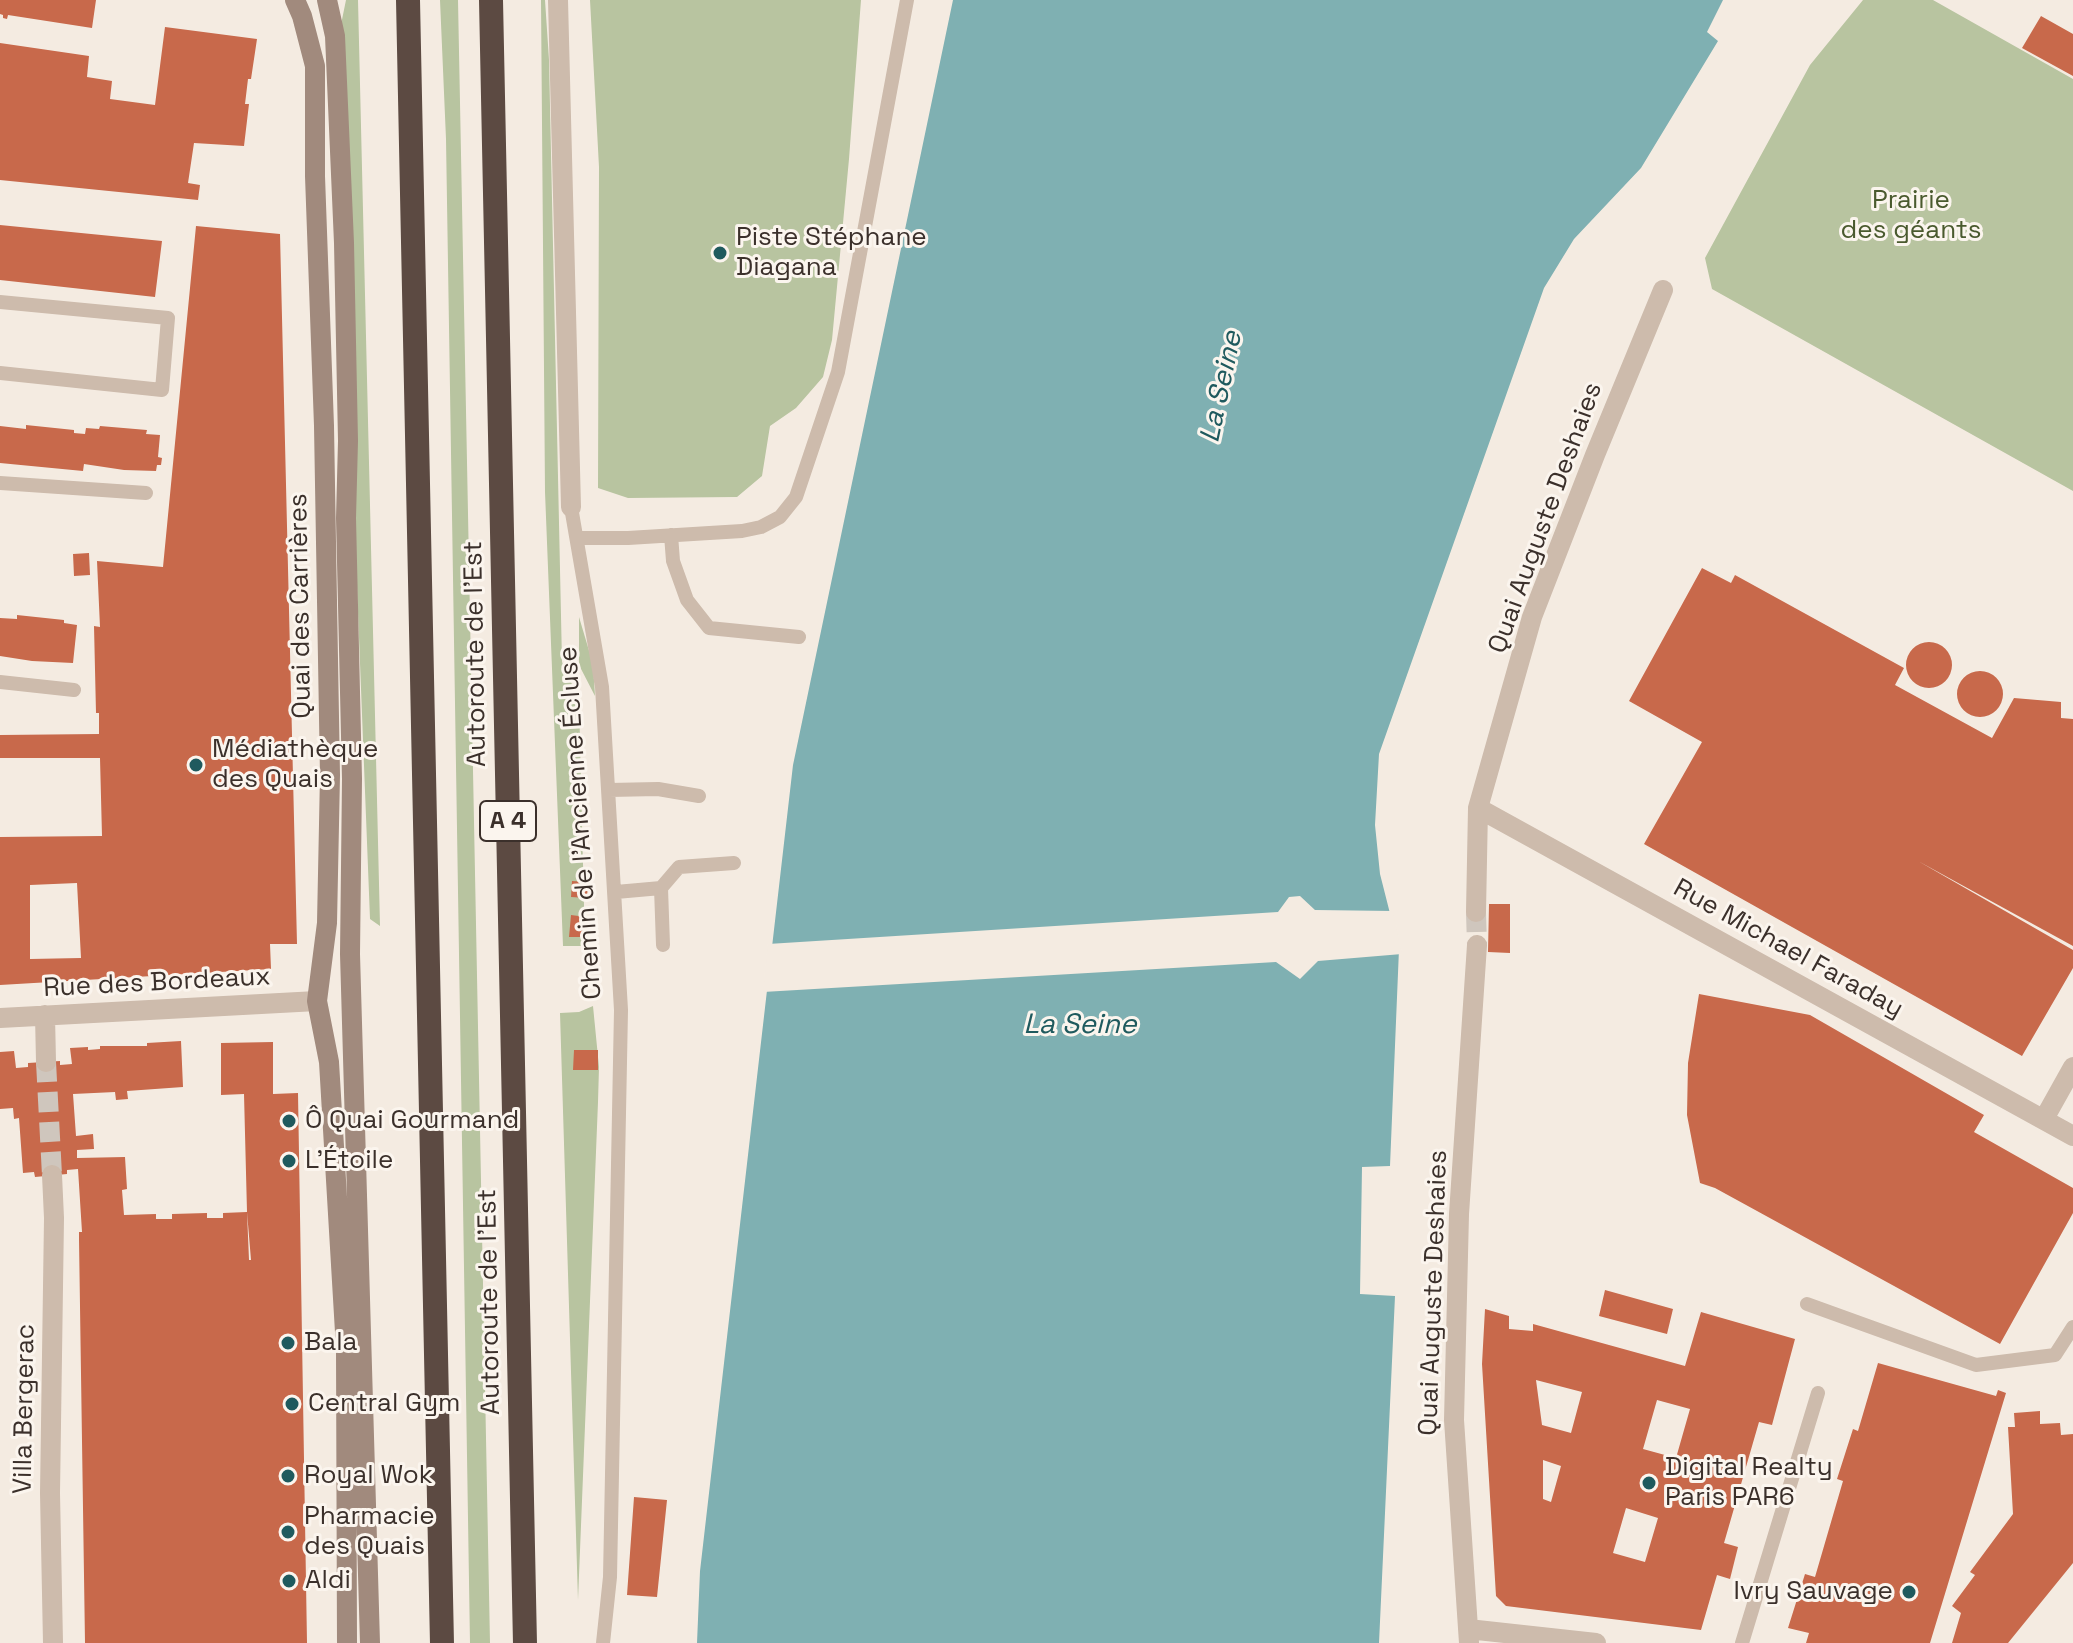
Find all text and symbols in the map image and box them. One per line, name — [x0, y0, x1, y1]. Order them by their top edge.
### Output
park label: Prairie des géants — [1841, 185, 1981, 246]
place label: Piste Stéphane Diagana — [736, 222, 927, 284]
marker: Piste Stéphane Diagana — [711, 244, 729, 262]
water label: La Seine — [1194, 328, 1250, 446]
street label: Quai Auguste Deshaies — [1482, 378, 1610, 658]
street label: Quai des Carrières — [283, 493, 319, 719]
street label: Autoroute de l’Est — [458, 541, 494, 767]
street label: Chemin de l'Ancienne Écluse — [553, 645, 609, 1001]
place label: Médiathèque des Quais — [212, 734, 378, 796]
marker: Médiathèque des Quais — [187, 756, 205, 774]
road number: A 4 — [480, 801, 536, 841]
street label: Rue Michael Faraday — [1668, 873, 1908, 1025]
street label: Rue des Bordeaux — [43, 961, 271, 1005]
water label: La Seine — [1024, 1008, 1136, 1042]
place label: Ô Quai Gourmand — [305, 1105, 519, 1137]
marker: Ô Quai Gourmand — [280, 1112, 298, 1130]
place label: L'Étoile — [305, 1145, 393, 1177]
street label: Quai Auguste Deshaies — [1413, 1150, 1455, 1436]
marker: L'Étoile — [280, 1152, 298, 1170]
street label: Autoroute de l’Est — [472, 1189, 508, 1415]
street label: Villa Bergerac — [8, 1324, 42, 1494]
place label: Bala — [304, 1327, 357, 1359]
marker: Bala — [279, 1334, 297, 1352]
place label: Central Gym — [308, 1388, 460, 1420]
marker: Central Gym — [283, 1395, 301, 1413]
place label: Digital Realty Paris PAR6 — [1665, 1452, 1833, 1514]
place label: Royal Wok — [304, 1460, 433, 1492]
marker: Royal Wok — [279, 1467, 297, 1485]
marker: Digital Realty Paris PAR6 — [1640, 1474, 1658, 1492]
place label: Pharmacie des Quais — [304, 1501, 435, 1562]
marker: Pharmacie des Quais — [279, 1523, 297, 1541]
place label: Aldi — [305, 1565, 351, 1597]
marker: Aldi — [280, 1572, 298, 1590]
place label: Ivry Sauvage — [1733, 1576, 1893, 1608]
marker: Ivry Sauvage — [1900, 1583, 1918, 1601]

